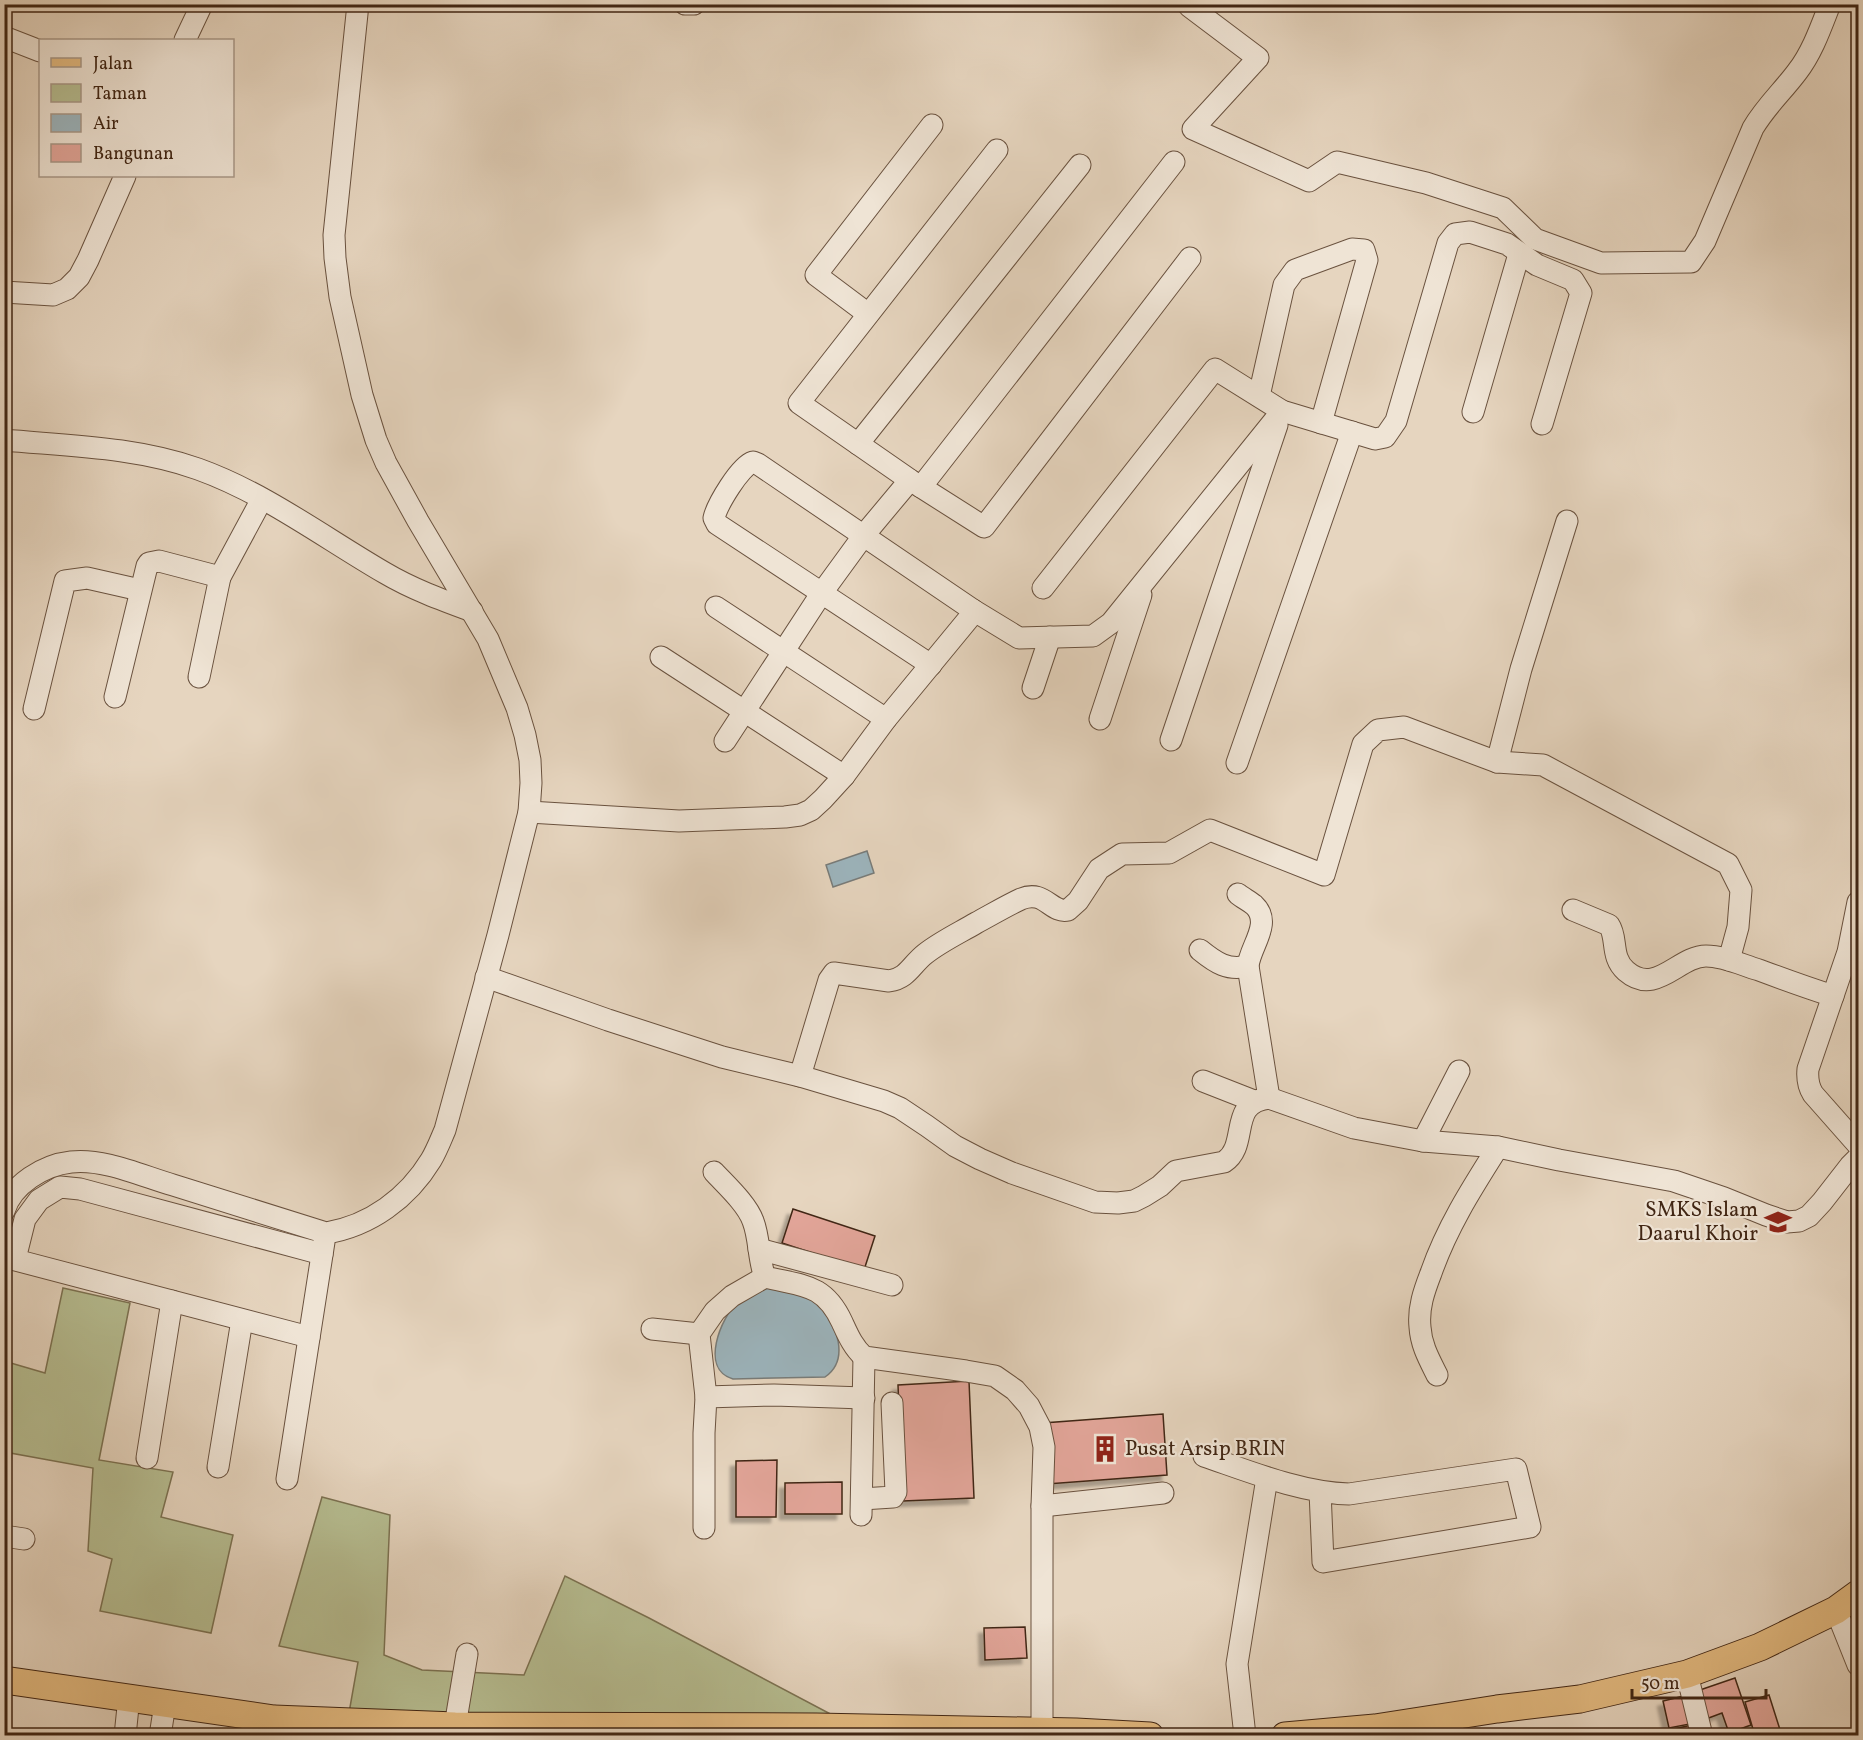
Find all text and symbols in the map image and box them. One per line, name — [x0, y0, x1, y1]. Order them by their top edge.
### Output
legend — [39, 39, 234, 177]
text: Jalan — [93, 52, 133, 77]
text: Taman — [93, 82, 147, 107]
text: Air — [93, 112, 119, 137]
text: Bangunan — [93, 142, 174, 167]
place label: SMKS Islam Daarul Khoir — [1638, 1196, 1758, 1249]
school or university icon: SMKS Islam Daarul Khoir — [1763, 1207, 1793, 1237]
building icon: Pusat Arsip BRIN — [1090, 1434, 1120, 1464]
place label: Pusat Arsip BRIN — [1125, 1435, 1285, 1464]
scale bar — [1632, 1662, 1766, 1700]
text: 50 m — [1641, 1672, 1680, 1697]

